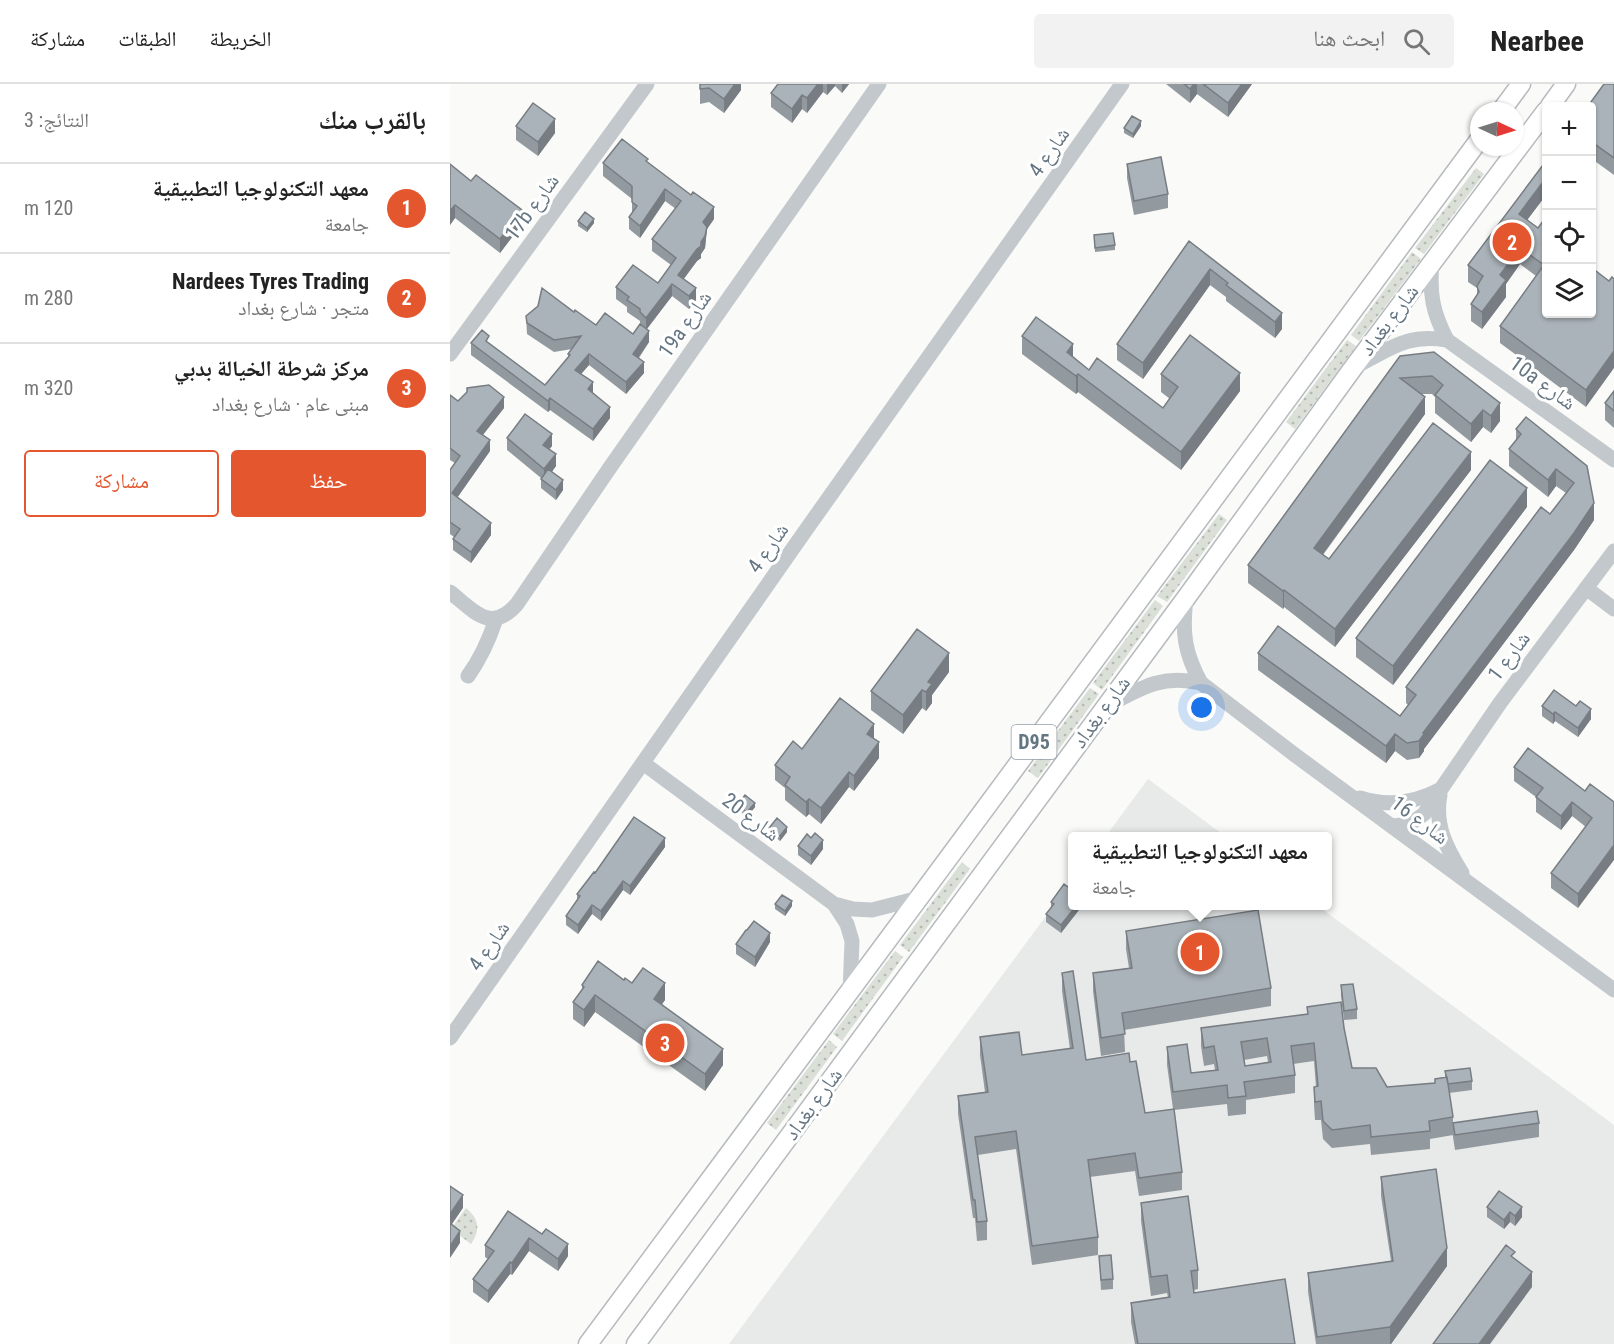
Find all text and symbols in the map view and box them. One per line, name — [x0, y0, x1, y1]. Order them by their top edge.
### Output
search box — [1034, 14, 1454, 68]
icon: search — [1400, 25, 1433, 58]
text: Nearbee — [1490, 25, 1584, 58]
text: ابحث هنا — [1313, 26, 1385, 51]
text: مشاركة — [30, 27, 85, 51]
text: الطبقات — [118, 27, 177, 51]
text: الخريطة — [210, 27, 271, 51]
north arrow — [1470, 102, 1524, 156]
map controls — [1542, 102, 1596, 318]
button: + — [1542, 102, 1596, 156]
text: بالقرب منك — [319, 105, 426, 135]
text: النتائج: 3 — [24, 108, 89, 132]
street label: شارع 4 — [1023, 123, 1075, 182]
button: − — [1542, 156, 1596, 210]
street label: 17b شارع — [500, 169, 565, 245]
text: معهد التكنولوجيا التطبيقية — [153, 176, 369, 201]
text: 120 m — [24, 196, 73, 220]
text: 1 — [401, 196, 412, 220]
button: locate — [1542, 210, 1596, 264]
text: جامعة — [325, 212, 369, 236]
pin: 2 — [1492, 220, 1532, 264]
button: layers — [1542, 264, 1596, 318]
text: Nardees Tyres Trading — [172, 269, 369, 294]
street label: شارع بغداد — [1354, 280, 1424, 361]
text: 280 m — [24, 286, 73, 310]
text: 2 — [401, 286, 412, 310]
street label: 19a شارع — [654, 286, 717, 362]
text: متجر · شارع بغداد — [238, 296, 369, 320]
street label: 10a شارع — [1505, 351, 1581, 416]
text: مركز شرطة الخيالة بدبي — [174, 356, 369, 381]
text: 320 m — [24, 376, 73, 400]
text: 3 — [401, 376, 412, 400]
text: مبنى عام · شارع بغداد — [212, 392, 369, 416]
button: مشاركة — [24, 450, 219, 517]
button: حفظ — [231, 450, 426, 517]
street label: شارع 4 — [742, 519, 794, 578]
street label: شارع 1 — [1483, 627, 1536, 686]
street label: شارع بغداد — [1067, 671, 1136, 753]
your location — [1187, 693, 1216, 722]
road number: D95 — [1012, 725, 1056, 759]
street label: شارع 20 — [717, 788, 784, 847]
street label: شارع 16 — [1386, 791, 1453, 850]
popup — [1068, 832, 1332, 910]
text: معهد التكنولوجيا التطبيقية — [1092, 839, 1308, 864]
text: جامعة — [1092, 875, 1136, 899]
street label: شارع 4 — [463, 917, 515, 976]
pin: 1 — [1180, 930, 1220, 974]
pin: 3 — [646, 1020, 684, 1066]
street label: شارع بغداد — [779, 1063, 848, 1145]

